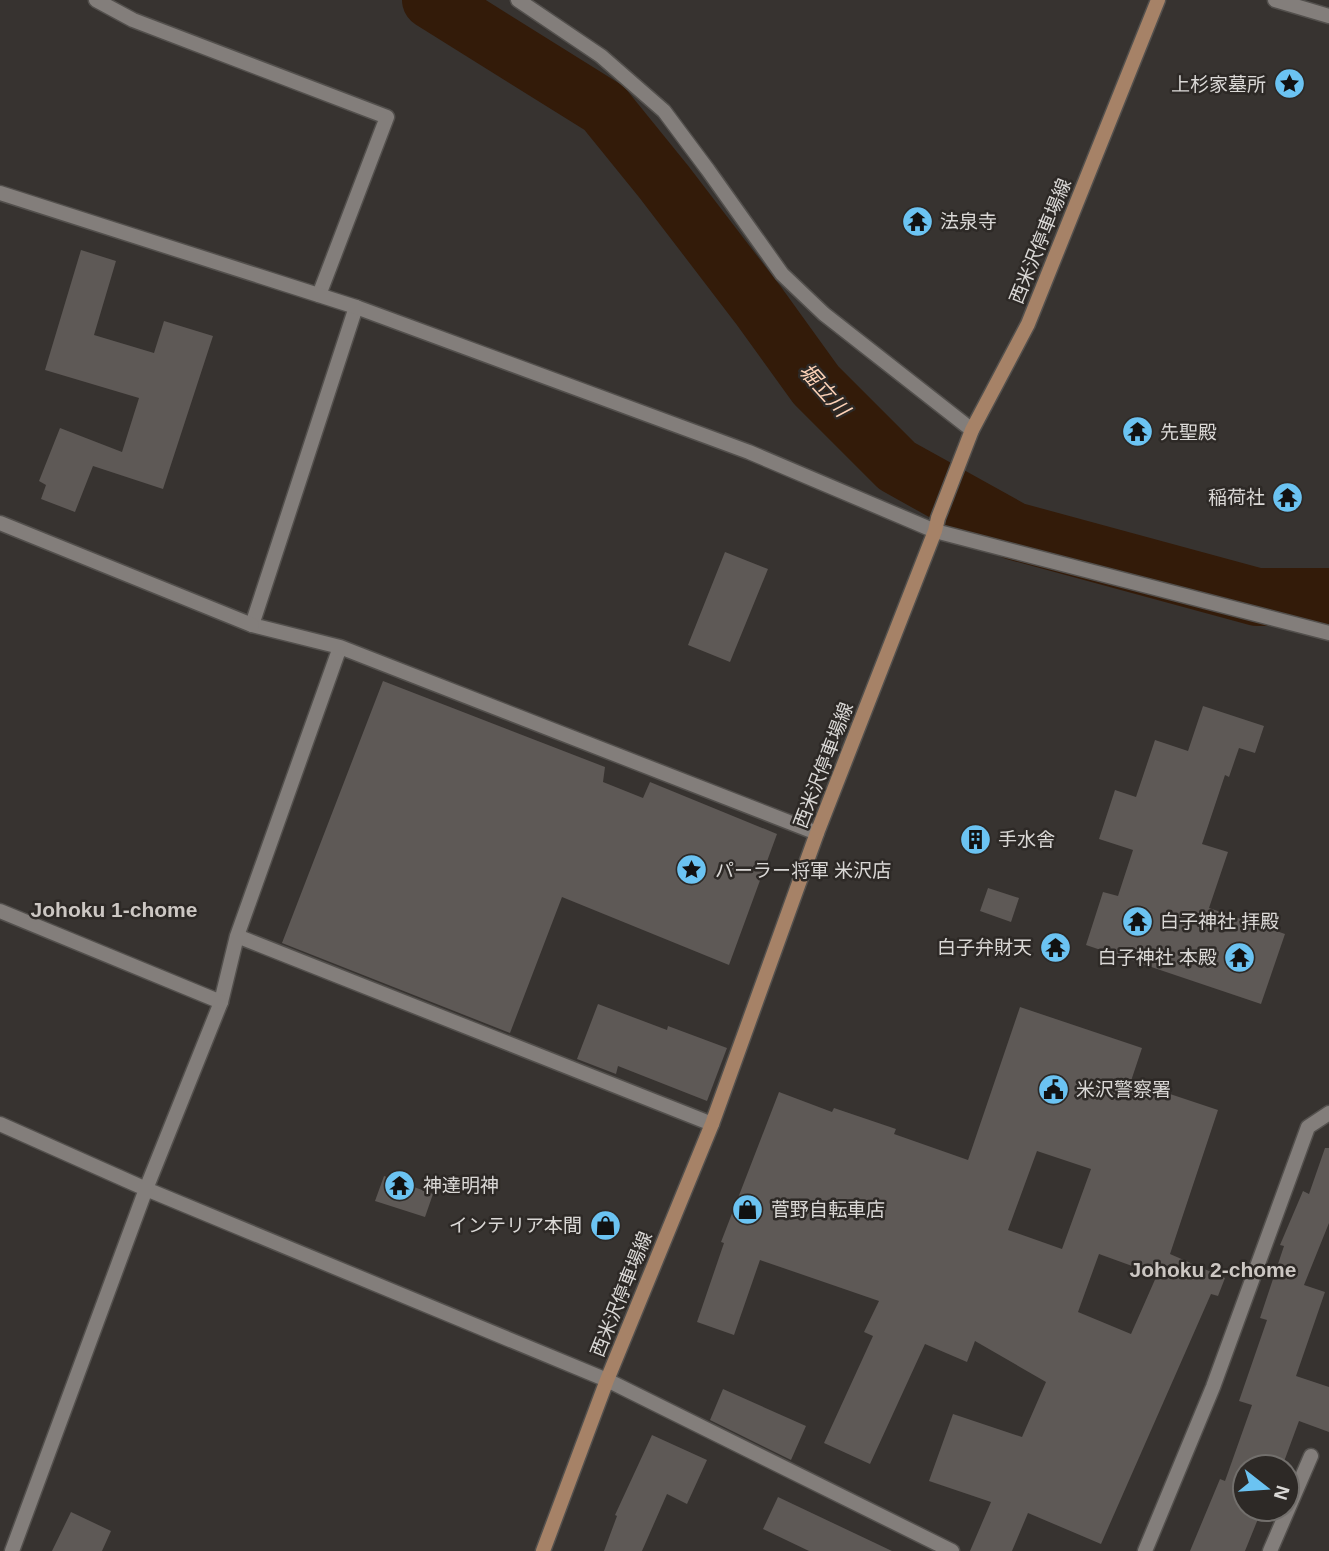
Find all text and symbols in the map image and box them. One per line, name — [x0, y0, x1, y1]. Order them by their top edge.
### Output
place icon: 上杉家墓所 — [1272, 67, 1306, 101]
place label: 上杉家墓所 — [1171, 74, 1266, 95]
street label: 西米沢停車場線 — [1006, 176, 1075, 307]
temple icon: 法泉寺 — [900, 204, 934, 238]
place label: 法泉寺 — [940, 211, 997, 232]
water label: 堀立川 — [795, 359, 855, 422]
temple icon: 先聖殿 — [1120, 415, 1154, 449]
place label: 先聖殿 — [1160, 422, 1217, 443]
temple icon: 稲荷社 — [1271, 480, 1305, 514]
place label: 稲荷社 — [1208, 487, 1265, 508]
street label: 西米沢停車場線 — [790, 699, 857, 831]
building icon: 手水舎 — [958, 822, 992, 856]
place label: 手水舎 — [998, 829, 1055, 850]
place icon: パーラー将軍 米沢店 — [675, 853, 709, 887]
place label: パーラー将軍 米沢店 — [715, 860, 891, 881]
district label: Johoku 1-chome — [31, 898, 197, 921]
temple icon: 白子神社 拝殿 — [1120, 904, 1154, 938]
place label: 白子神社 拝殿 — [1160, 911, 1279, 932]
temple icon: 白子弁財天 — [1038, 930, 1072, 964]
place label: 白子弁財天 — [937, 937, 1032, 958]
temple icon: 白子神社 本殿 — [1223, 940, 1257, 974]
place label: 白子神社 本殿 — [1098, 947, 1217, 968]
public building icon: 米沢警察署 — [1036, 1072, 1070, 1106]
place label: 米沢警察署 — [1076, 1079, 1171, 1100]
temple icon: 神達明神 — [383, 1168, 417, 1202]
place label: 神達明神 — [423, 1175, 499, 1196]
shop icon: 菅野自転車店 — [731, 1192, 765, 1226]
place label: 菅野自転車店 — [771, 1199, 885, 1220]
shop icon: インテリア本間 — [588, 1208, 622, 1242]
place label: インテリア本間 — [449, 1215, 582, 1236]
street label: 西米沢停車場線 — [587, 1229, 656, 1360]
district label: Johoku 2-chome — [1130, 1258, 1296, 1281]
north arrow — [1231, 1453, 1301, 1523]
text: N — [1270, 1483, 1294, 1502]

